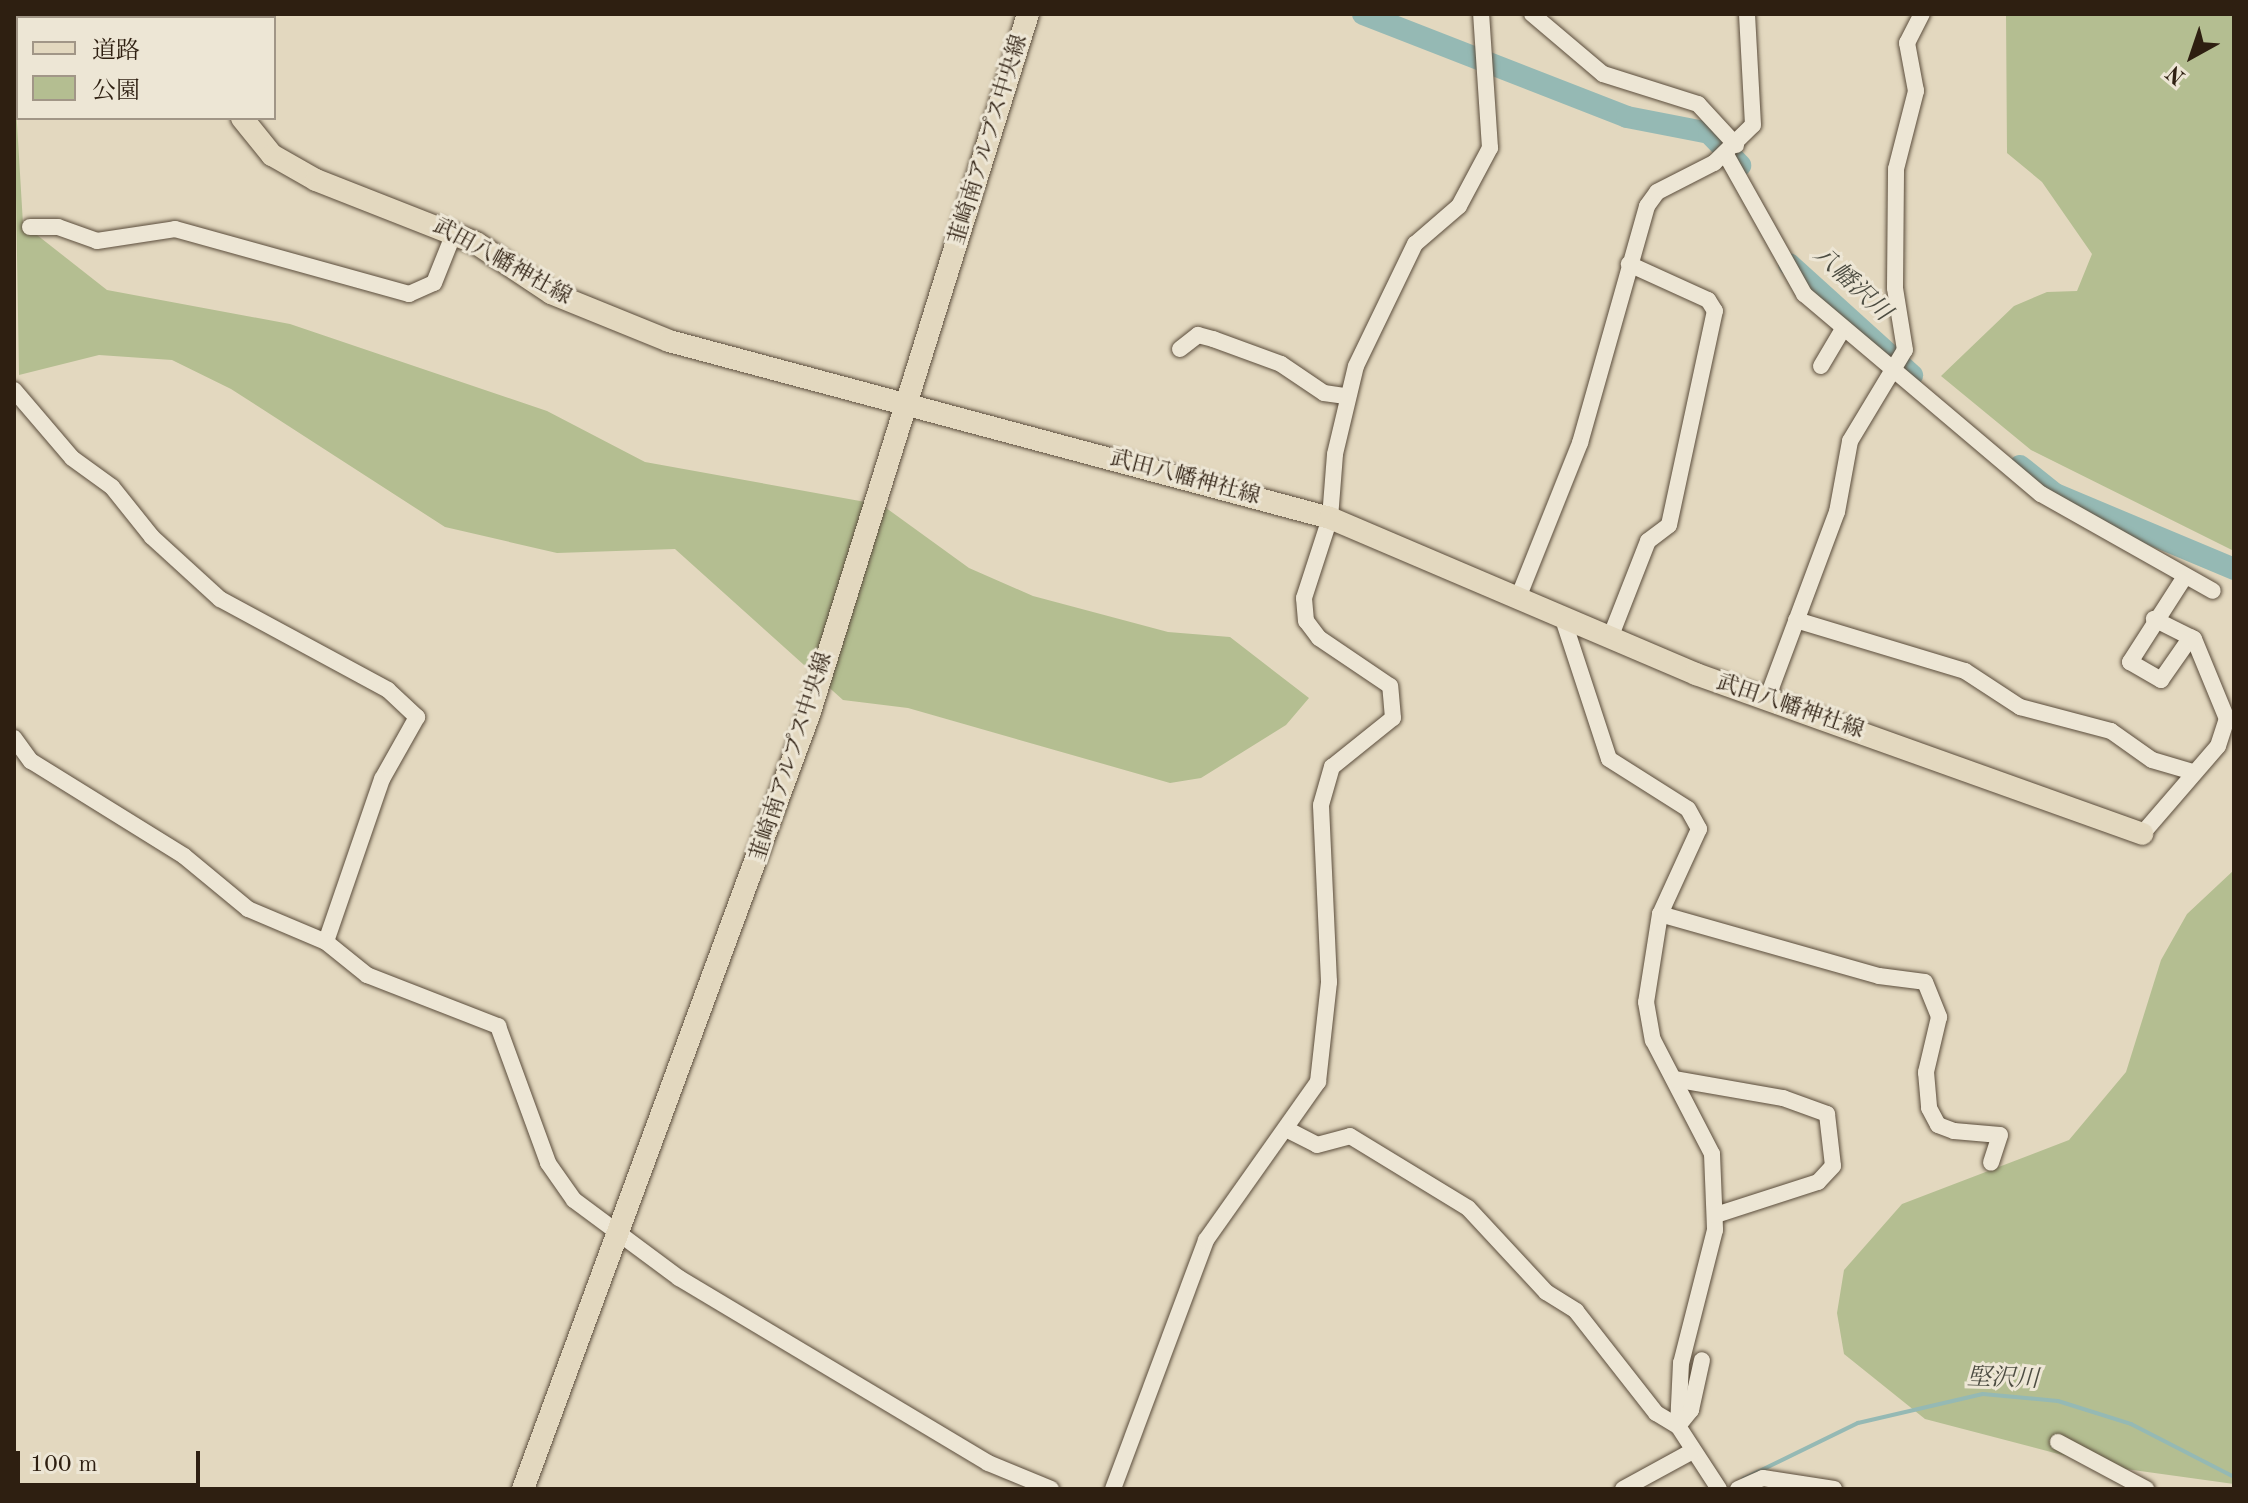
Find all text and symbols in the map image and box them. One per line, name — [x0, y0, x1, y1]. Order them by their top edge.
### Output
legend — [16, 16, 276, 120]
north arrow — [2152, 16, 2232, 96]
street label: 韮崎南アルプス中央線 — [944, 31, 1034, 249]
text: 道路 — [92, 40, 140, 64]
text: N — [2163, 61, 2190, 88]
text: 公園 — [92, 80, 140, 104]
street label: 武田八幡神社線 — [428, 213, 576, 311]
water label: 八幡沢川 — [1806, 242, 1896, 328]
street label: 武田八幡神社線 — [1107, 445, 1263, 511]
street label: 韮崎南アルプス中央線 — [745, 648, 839, 866]
street label: 武田八幡神社線 — [1713, 669, 1867, 745]
water label: 堅沢川 — [1967, 1364, 2039, 1396]
scale bar — [20, 1435, 204, 1485]
text: 100 m — [30, 1453, 98, 1477]

